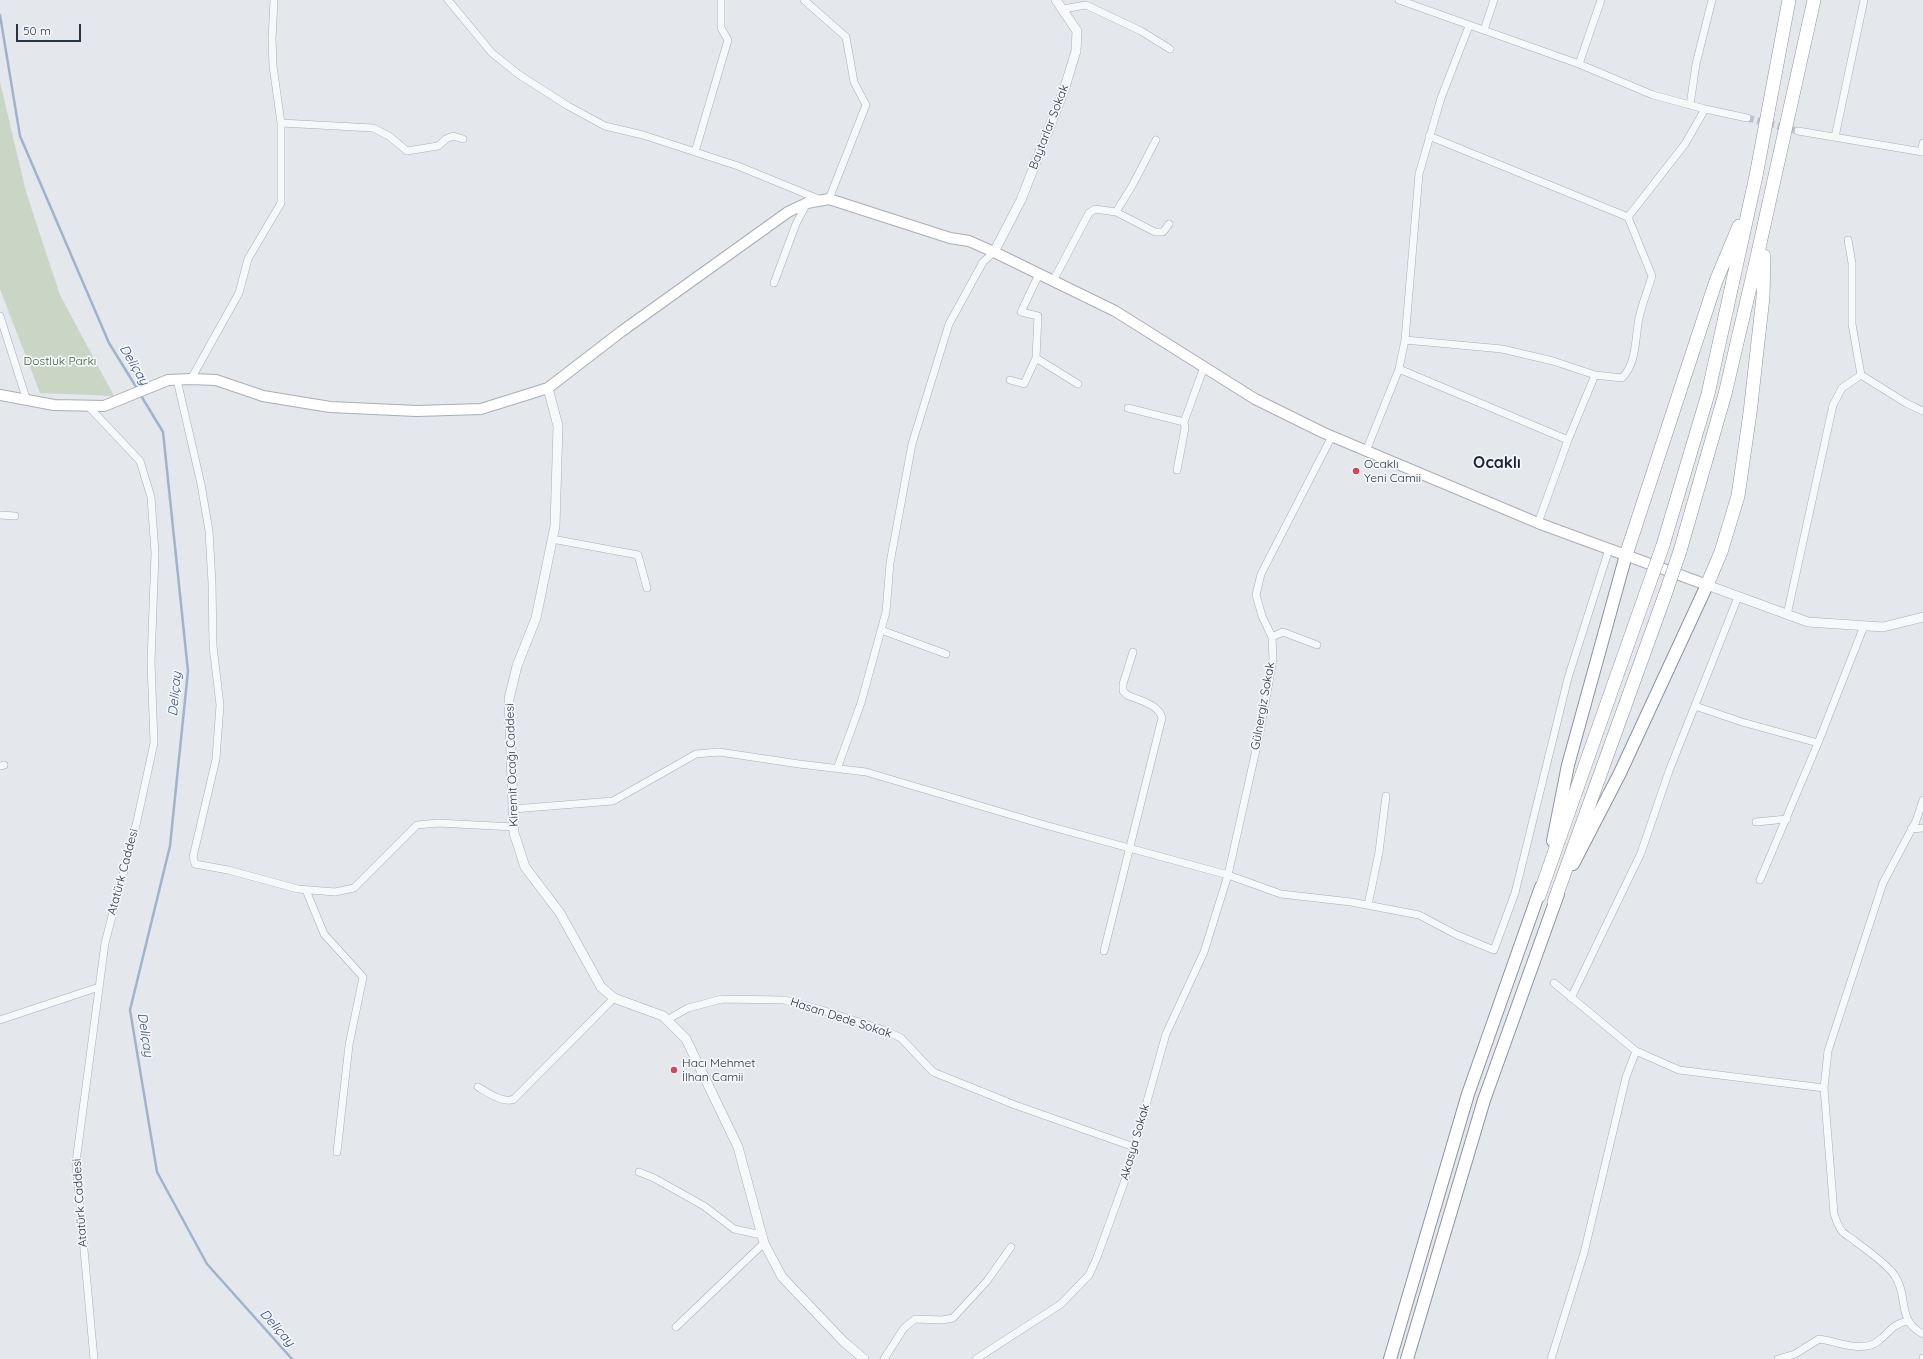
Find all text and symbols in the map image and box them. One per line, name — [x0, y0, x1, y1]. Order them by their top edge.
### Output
scale bar — [18, 16, 83, 42]
text: 50 m — [23, 23, 51, 38]
street label: Baytarlar Sokak — [1026, 82, 1072, 172]
water label: Deliçay — [116, 342, 152, 388]
park label: Dostluk Parkı — [24, 354, 96, 368]
district label: Ocaklı — [1473, 453, 1521, 473]
place label: Ocaklı Yeni Camii — [1364, 457, 1421, 485]
marker: Ocaklı Yeni Camii — [1351, 466, 1361, 476]
street label: Gülnergiz Sokak — [1248, 661, 1278, 751]
water label: Deliçay — [165, 671, 185, 717]
street label: Kiremit Ocağı Caddesi — [503, 703, 521, 827]
street label: Atatürk Caddesi — [105, 827, 141, 917]
street label: Hasan Dede Sokak — [788, 995, 894, 1041]
water label: Deliçay — [134, 1012, 156, 1058]
place label: Hacı Mehmet İlhan Camii — [682, 1056, 755, 1084]
marker: Hacı Mehmet İlhan Camii — [669, 1065, 679, 1075]
street label: Akasya Sokak — [1117, 1102, 1153, 1182]
street label: Atatürk Caddesi — [70, 1158, 90, 1248]
water label: Deliçay — [256, 1306, 298, 1350]

